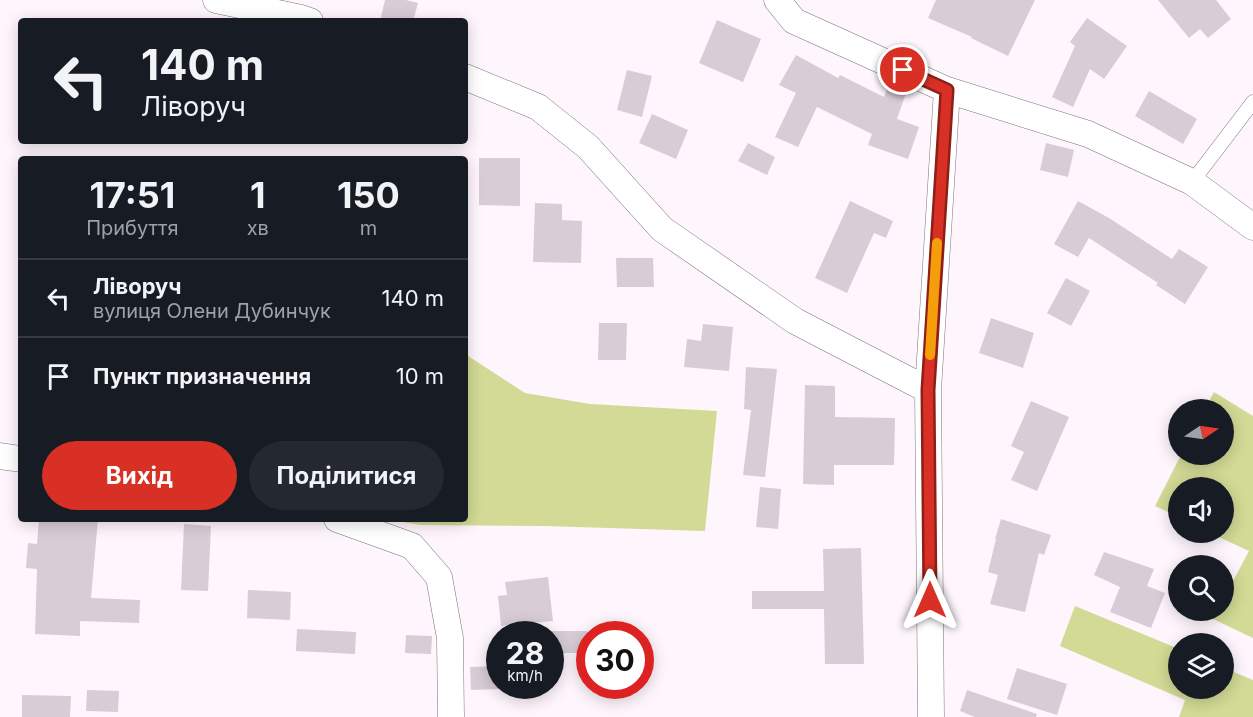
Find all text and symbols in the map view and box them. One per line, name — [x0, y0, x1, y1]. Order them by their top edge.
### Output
text: 140 m — [141, 39, 264, 90]
icon: left — [42, 42, 120, 120]
pin — [877, 44, 928, 95]
icon: arrive — [886, 53, 919, 86]
text: Ліворуч — [141, 90, 246, 123]
text: 17:51 — [89, 173, 175, 217]
text: 1 — [250, 173, 266, 217]
text: 150 — [337, 173, 400, 217]
text: Прибуття — [86, 216, 179, 240]
text: хв — [247, 216, 269, 240]
text: m — [360, 216, 377, 240]
text: Ліворуч — [93, 273, 181, 299]
icon: left — [42, 282, 75, 315]
text: 140 m — [382, 285, 444, 311]
text: вулиця Олени Дубинчук — [93, 299, 331, 323]
icon: arrive — [42, 360, 75, 393]
text: Пункт призначення — [93, 363, 311, 389]
text: 10 m — [396, 363, 444, 389]
north arrow — [1168, 399, 1234, 465]
map controls — [1168, 399, 1234, 699]
button: Вихід — [42, 441, 237, 510]
button: Поділитися — [249, 441, 444, 510]
button: sound — [1168, 477, 1234, 543]
button: search — [1168, 555, 1234, 621]
position arrow — [898, 568, 962, 632]
speed limit sign: 30 — [576, 621, 654, 699]
button: layers — [1168, 633, 1234, 699]
text: 28 — [506, 635, 544, 671]
text: km/h — [507, 666, 543, 685]

